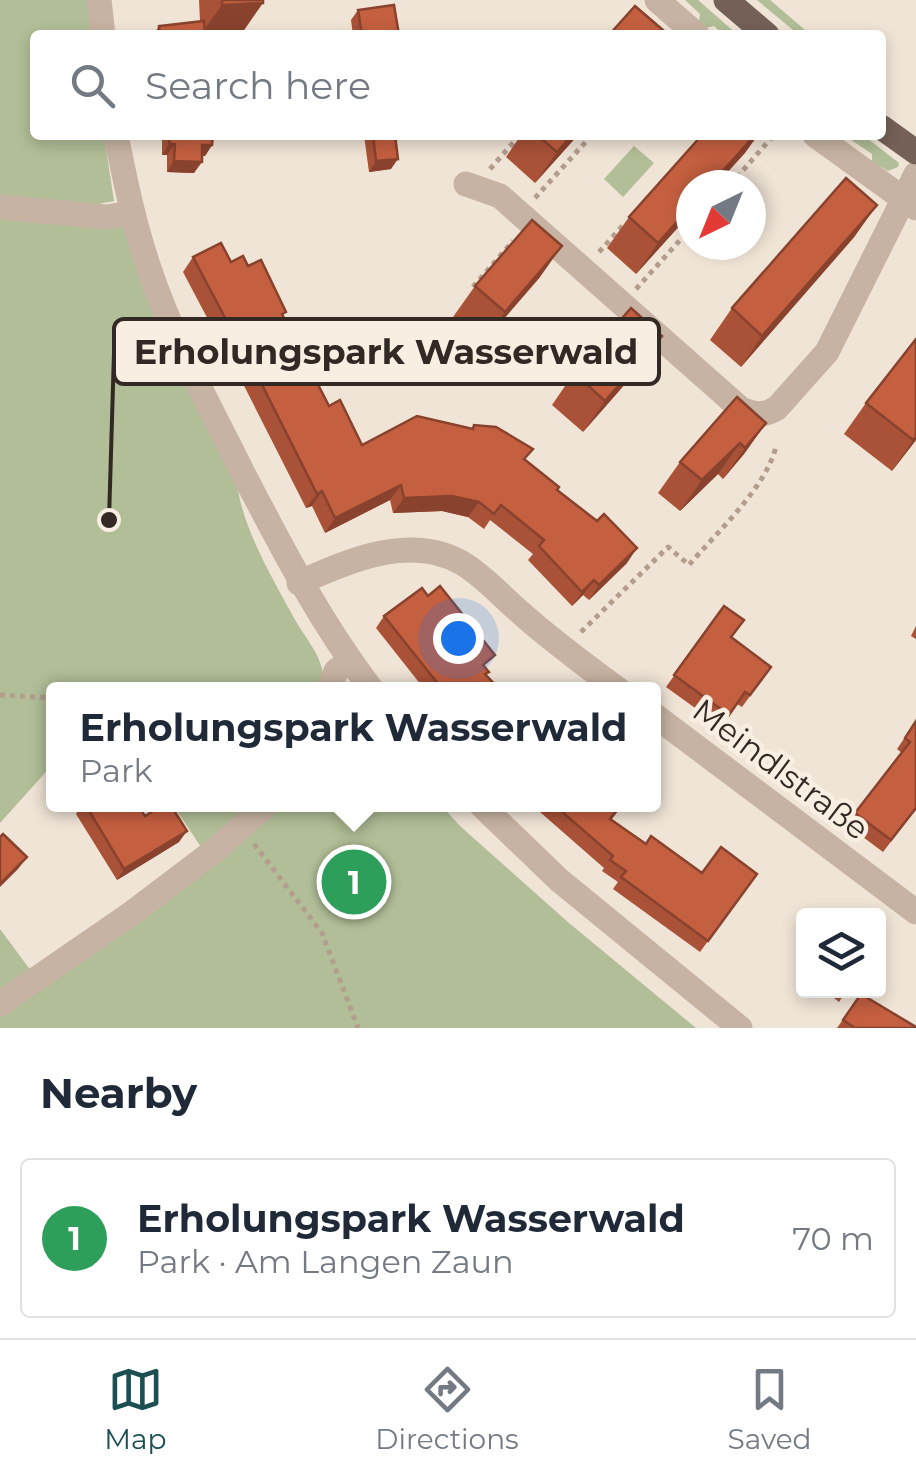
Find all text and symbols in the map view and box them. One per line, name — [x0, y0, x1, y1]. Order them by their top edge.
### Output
search box — [30, 30, 886, 140]
icon: search — [65, 58, 120, 113]
text: Search here — [145, 62, 371, 109]
north arrow — [676, 170, 766, 260]
callout: Erholungspark Wasserwald — [114, 319, 659, 384]
text: Erholungspark Wasserwald — [134, 330, 638, 373]
your location — [433, 613, 484, 664]
popup — [46, 682, 661, 812]
street label: Meindlstraße — [685, 690, 877, 848]
text: Erholungspark Wasserwald — [80, 704, 627, 751]
text: Park — [80, 751, 153, 790]
pin: 1 — [322, 844, 386, 920]
map controls — [796, 908, 886, 998]
button: layers — [796, 908, 886, 998]
text: Nearby — [40, 1067, 197, 1119]
text: Erholungspark Wasserwald — [137, 1195, 685, 1242]
text: 1 — [68, 1219, 81, 1258]
text: 70 m — [792, 1219, 874, 1258]
text: Park · Am Langen Zaun — [137, 1242, 514, 1281]
tab: Map — [104, 1362, 167, 1456]
tab: Directions — [375, 1362, 519, 1456]
tab: Saved — [727, 1362, 812, 1456]

